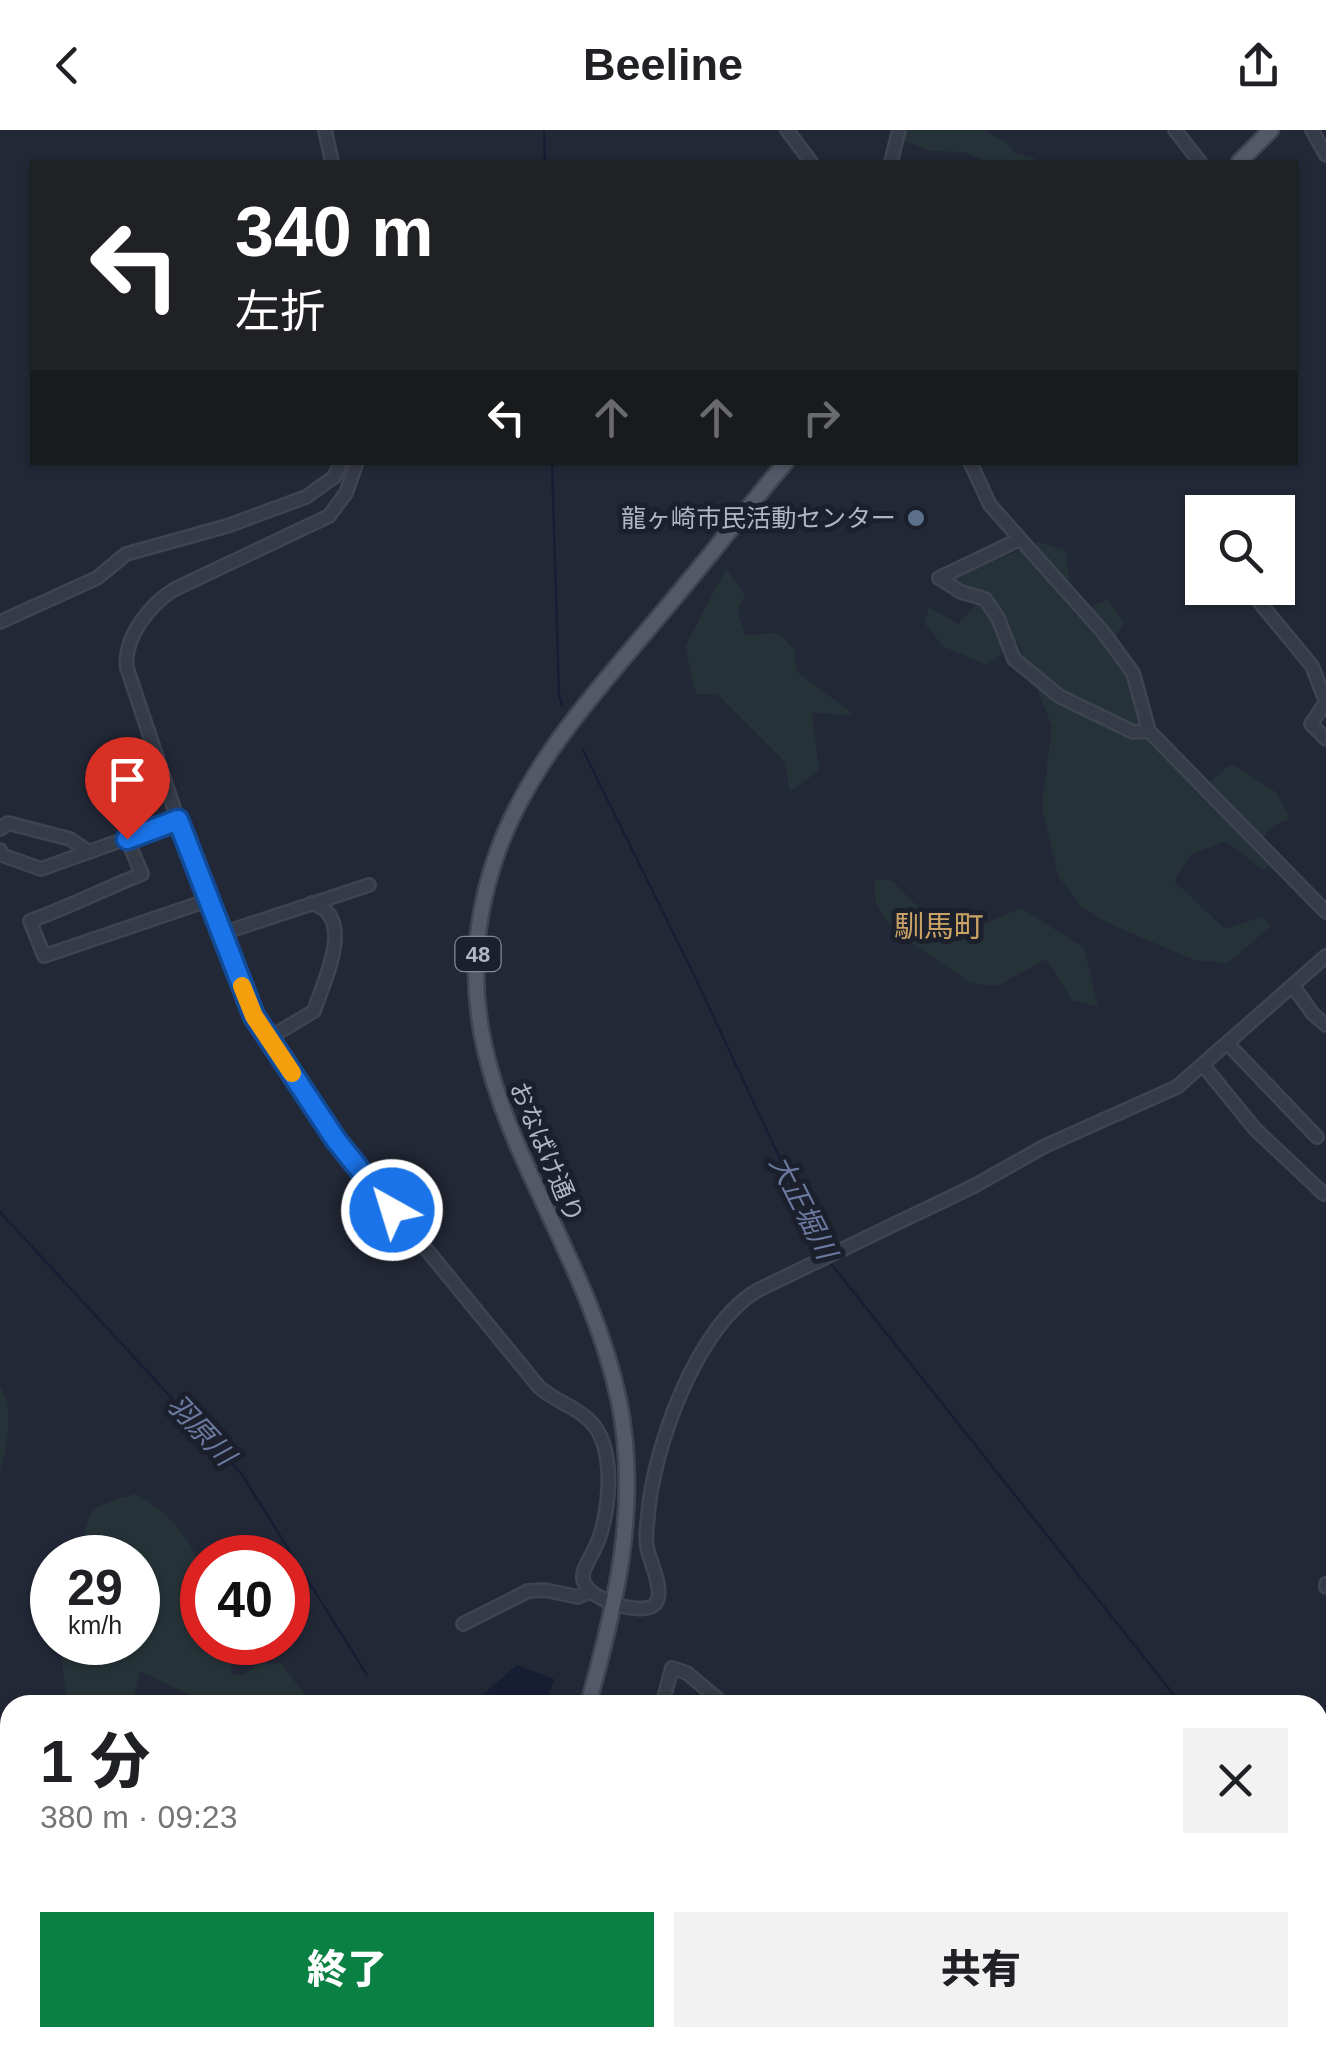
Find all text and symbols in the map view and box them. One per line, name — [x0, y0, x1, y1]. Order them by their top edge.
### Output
icon: back — [40, 38, 95, 93]
icon: share — [1231, 38, 1286, 93]
text: Beeline — [583, 39, 743, 90]
text: 340 m — [235, 193, 433, 271]
icon: left — [70, 200, 200, 330]
text: 左折 — [235, 286, 325, 337]
icon: left — [479, 390, 534, 445]
icon: ahead — [584, 390, 639, 445]
icon: ahead — [689, 390, 744, 445]
icon: right — [794, 390, 849, 445]
map controls — [1185, 495, 1295, 605]
button: search — [1185, 495, 1295, 605]
place label: 龍ヶ崎市民活動センター — [621, 504, 896, 532]
marker: 龍ヶ崎市民活動センター — [905, 507, 927, 529]
pin — [85, 737, 170, 840]
icon: arrive — [100, 752, 155, 807]
district label: 馴馬町 — [894, 910, 984, 943]
road number: 48 — [456, 937, 500, 971]
street label: おなばけ通り — [505, 1077, 589, 1227]
water label: 大正堀川 — [764, 1150, 844, 1267]
position arrow — [340, 1158, 444, 1262]
water label: 羽原川 — [161, 1389, 243, 1473]
speed limit sign: 40 — [180, 1535, 310, 1665]
text: 29 — [67, 1560, 123, 1616]
text: km/h — [68, 1611, 122, 1639]
text: 1 分 — [40, 1728, 150, 1795]
button: close — [1183, 1728, 1288, 1833]
text: 380 m · 09:23 — [40, 1799, 237, 1835]
button: 終了 — [40, 1912, 654, 2027]
button: 共有 — [674, 1912, 1288, 2027]

